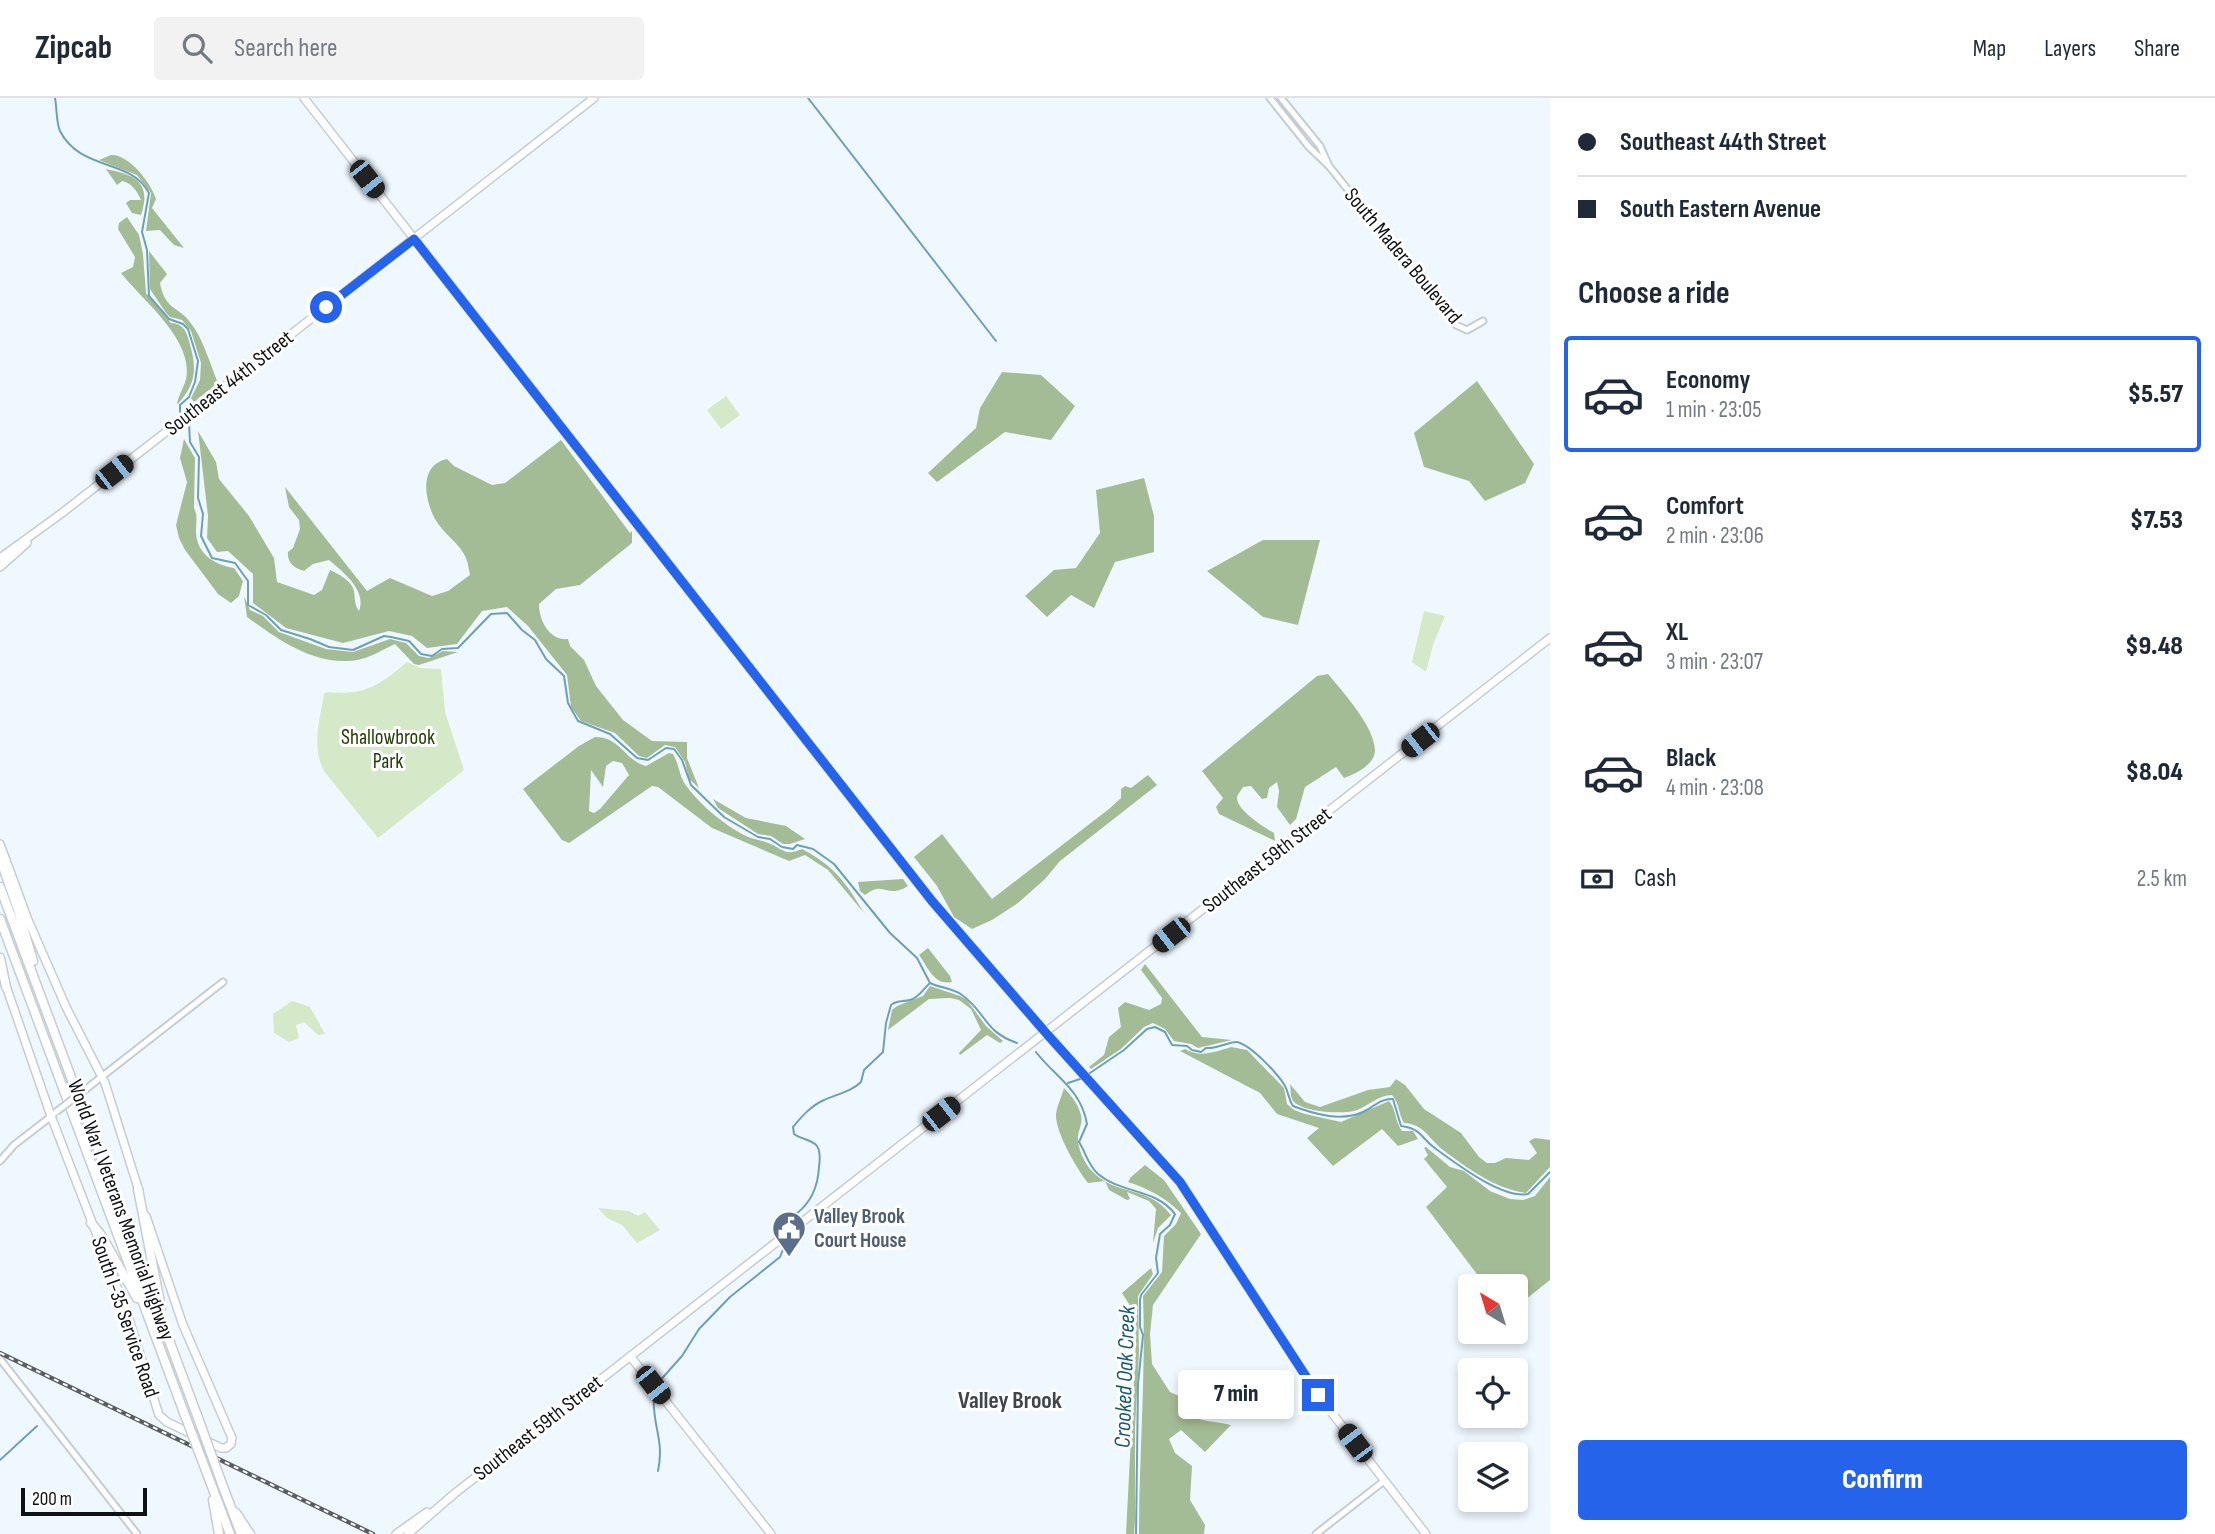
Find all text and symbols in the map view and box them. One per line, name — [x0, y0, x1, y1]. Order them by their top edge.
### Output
search box — [154, 17, 644, 80]
text: Zipcab — [35, 28, 112, 68]
icon: search — [178, 29, 216, 67]
text: Search here — [234, 33, 337, 64]
text: Map — [1973, 34, 2006, 63]
text: Layers — [2044, 34, 2096, 63]
text: Share — [2134, 34, 2180, 63]
text: Southeast 44th Street — [1620, 127, 1826, 158]
car — [346, 156, 389, 202]
street label: South Madera Boulevard — [1339, 183, 1467, 329]
text: South Eastern Avenue — [1620, 194, 1821, 225]
text: Choose a ride — [1578, 274, 1730, 313]
route start — [310, 291, 342, 323]
street label: Southeast 44th Street — [160, 325, 298, 441]
icon: car — [1582, 363, 1645, 426]
text: Economy — [1666, 365, 1750, 396]
text: $5.57 — [2128, 379, 2183, 410]
text: 1 min · 23:05 — [1666, 396, 1761, 424]
car — [91, 451, 138, 493]
icon: car — [1582, 489, 1645, 552]
text: Comfort — [1666, 491, 1744, 522]
text: $7.53 — [2130, 505, 2183, 536]
text: 2 min · 23:06 — [1666, 522, 1764, 550]
icon: car — [1582, 615, 1645, 678]
text: XL — [1666, 617, 1688, 648]
text: $9.48 — [2125, 631, 2183, 662]
text: 3 min · 23:07 — [1666, 648, 1763, 676]
car — [1397, 719, 1444, 761]
park label: Shallowbrook Park — [341, 725, 435, 774]
icon: car — [1582, 741, 1645, 804]
text: Black — [1666, 743, 1716, 774]
text: $8.04 — [2126, 757, 2183, 788]
text: 4 min · 23:08 — [1666, 774, 1764, 802]
street label: Southeast 59th Street — [1198, 802, 1336, 918]
icon: cash — [1578, 860, 1616, 898]
text: Cash — [1634, 863, 1677, 894]
text: 2.5 km — [2137, 865, 2187, 893]
car — [1148, 914, 1195, 956]
street label: World War I Veterans Memorial Highway — [62, 1076, 180, 1344]
car — [918, 1093, 965, 1135]
place label: Valley Brook Court House — [814, 1204, 907, 1253]
public building icon: Valley Brook Court House — [770, 1209, 808, 1258]
street label: South I-35 Service Road — [86, 1233, 164, 1401]
north arrow — [1458, 1274, 1528, 1344]
map controls — [1458, 1274, 1528, 1512]
water label: Crooked Oak Creek — [1109, 1304, 1142, 1448]
button: locate — [1458, 1358, 1528, 1428]
car — [632, 1362, 675, 1408]
street label: Southeast 59th Street — [469, 1370, 607, 1486]
callout: 7 min — [1178, 1370, 1294, 1420]
route end — [1302, 1379, 1334, 1411]
text: 7 min — [1214, 1380, 1258, 1408]
district label: Valley Brook — [958, 1386, 1062, 1415]
car — [1334, 1420, 1377, 1466]
button: Confirm — [1578, 1440, 2187, 1520]
button: layers — [1458, 1442, 1528, 1512]
scale bar — [21, 1485, 147, 1517]
text: 200 m — [32, 1488, 72, 1511]

